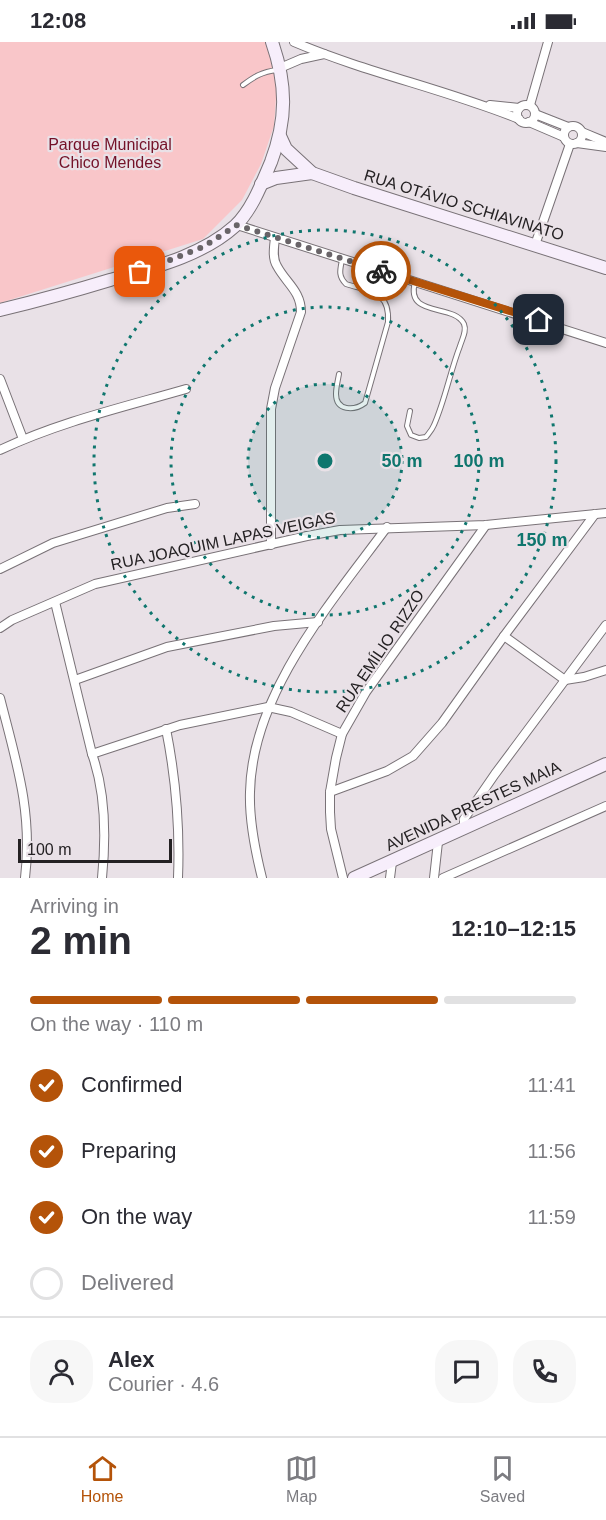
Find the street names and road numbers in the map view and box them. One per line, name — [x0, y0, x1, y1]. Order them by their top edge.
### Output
street label: RUA OTÁVIO SCHIAVINATO — [362, 166, 566, 244]
street label: RUA JOAQUIM LAPAS VEIGAS — [109, 509, 337, 573]
street label: RUA EMÍLIO RIZZO — [332, 586, 427, 715]
street label: AVENIDA PRESTES MAIA — [383, 758, 563, 854]

